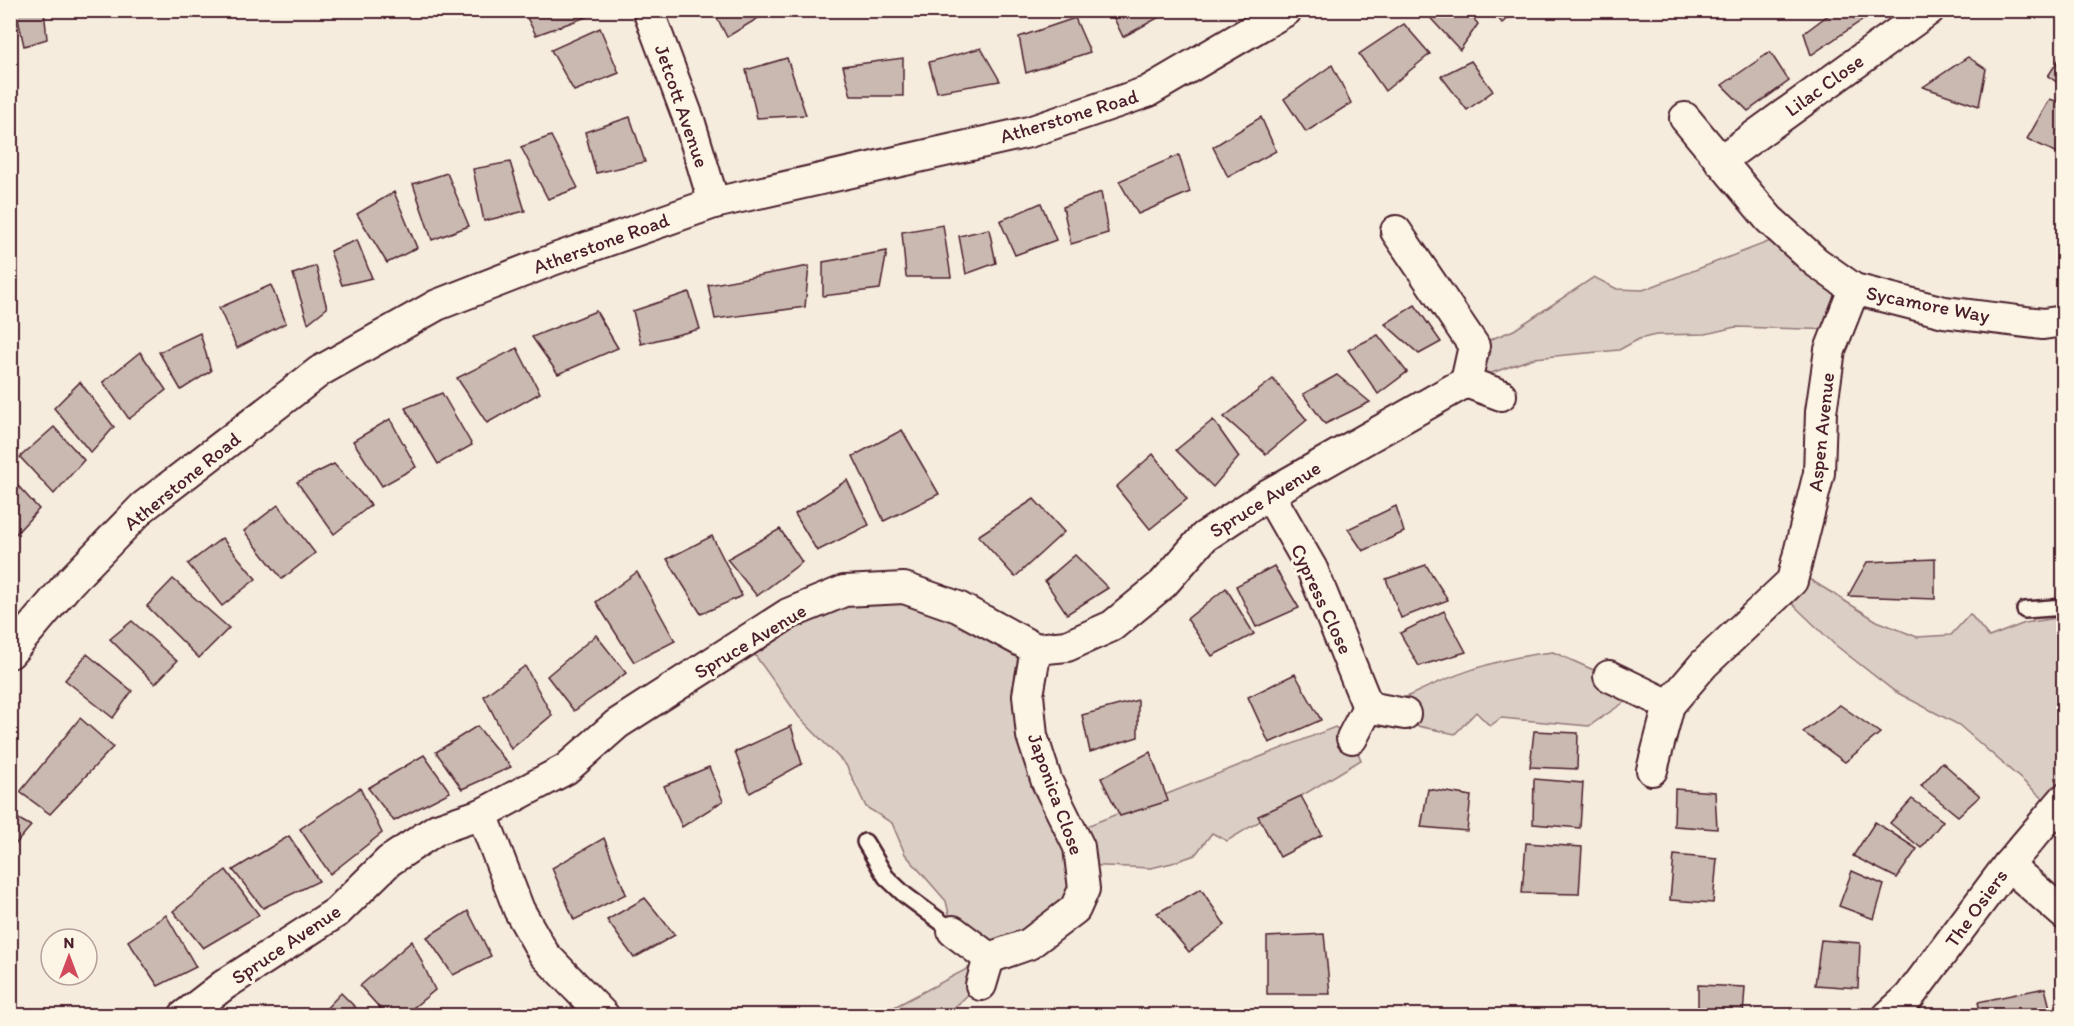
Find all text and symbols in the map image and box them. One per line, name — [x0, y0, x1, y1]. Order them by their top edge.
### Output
street label: Jetcott Avenue — [650, 41, 714, 171]
street label: Lilac Close — [1780, 48, 1868, 122]
street label: Atherstone Road — [997, 84, 1141, 148]
street label: Atherstone Road — [530, 207, 672, 279]
street label: Sycamore Way — [1864, 280, 1992, 328]
street label: Aspen Avenue — [1803, 371, 1839, 493]
street label: Atherstone Road — [119, 427, 245, 535]
street label: Spruce Avenue — [1205, 455, 1325, 543]
street label: Cypress Close — [1286, 540, 1358, 658]
street label: Spruce Avenue — [690, 598, 810, 684]
street label: Japonica Close — [1023, 730, 1089, 858]
street label: The Osiers — [1940, 864, 2013, 952]
street label: Spruce Avenue — [227, 899, 345, 989]
north arrow — [39, 927, 99, 987]
text: N — [64, 933, 74, 952]

